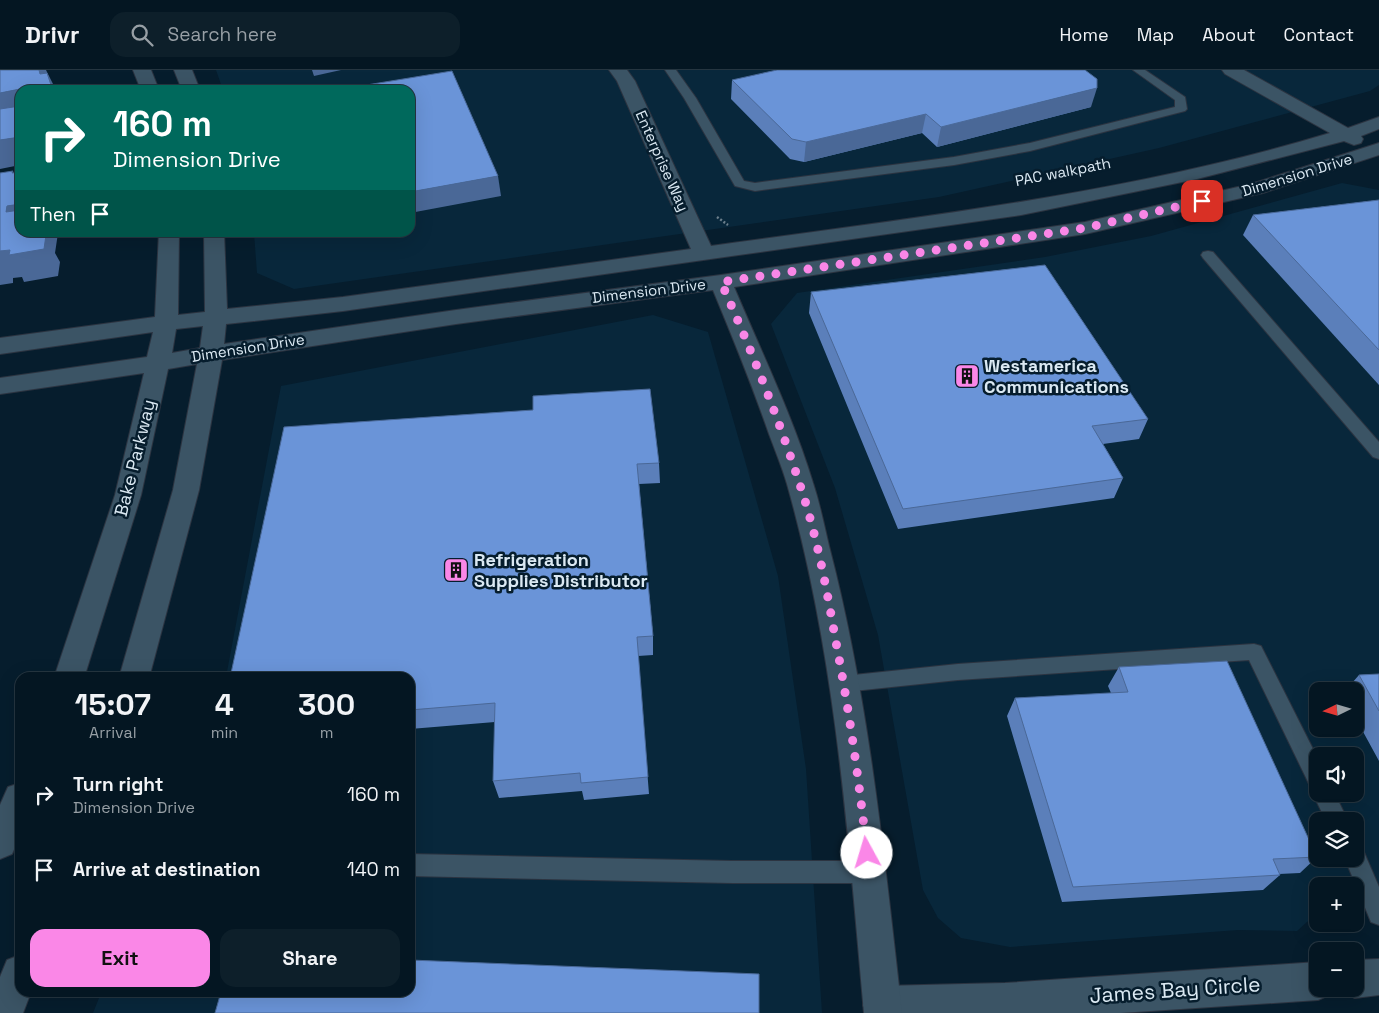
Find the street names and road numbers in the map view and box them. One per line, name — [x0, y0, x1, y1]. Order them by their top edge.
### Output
street label: Enterprise Way — [632, 107, 693, 214]
street label: Dimension Drive — [1239, 149, 1354, 200]
street label: PAC walkpath — [1013, 153, 1112, 190]
street label: Dimension Drive — [591, 274, 707, 307]
street label: Dimension Drive — [190, 329, 306, 366]
street label: Bake Parkway — [109, 397, 160, 519]
street label: James Bay Circle — [1089, 970, 1261, 1009]

